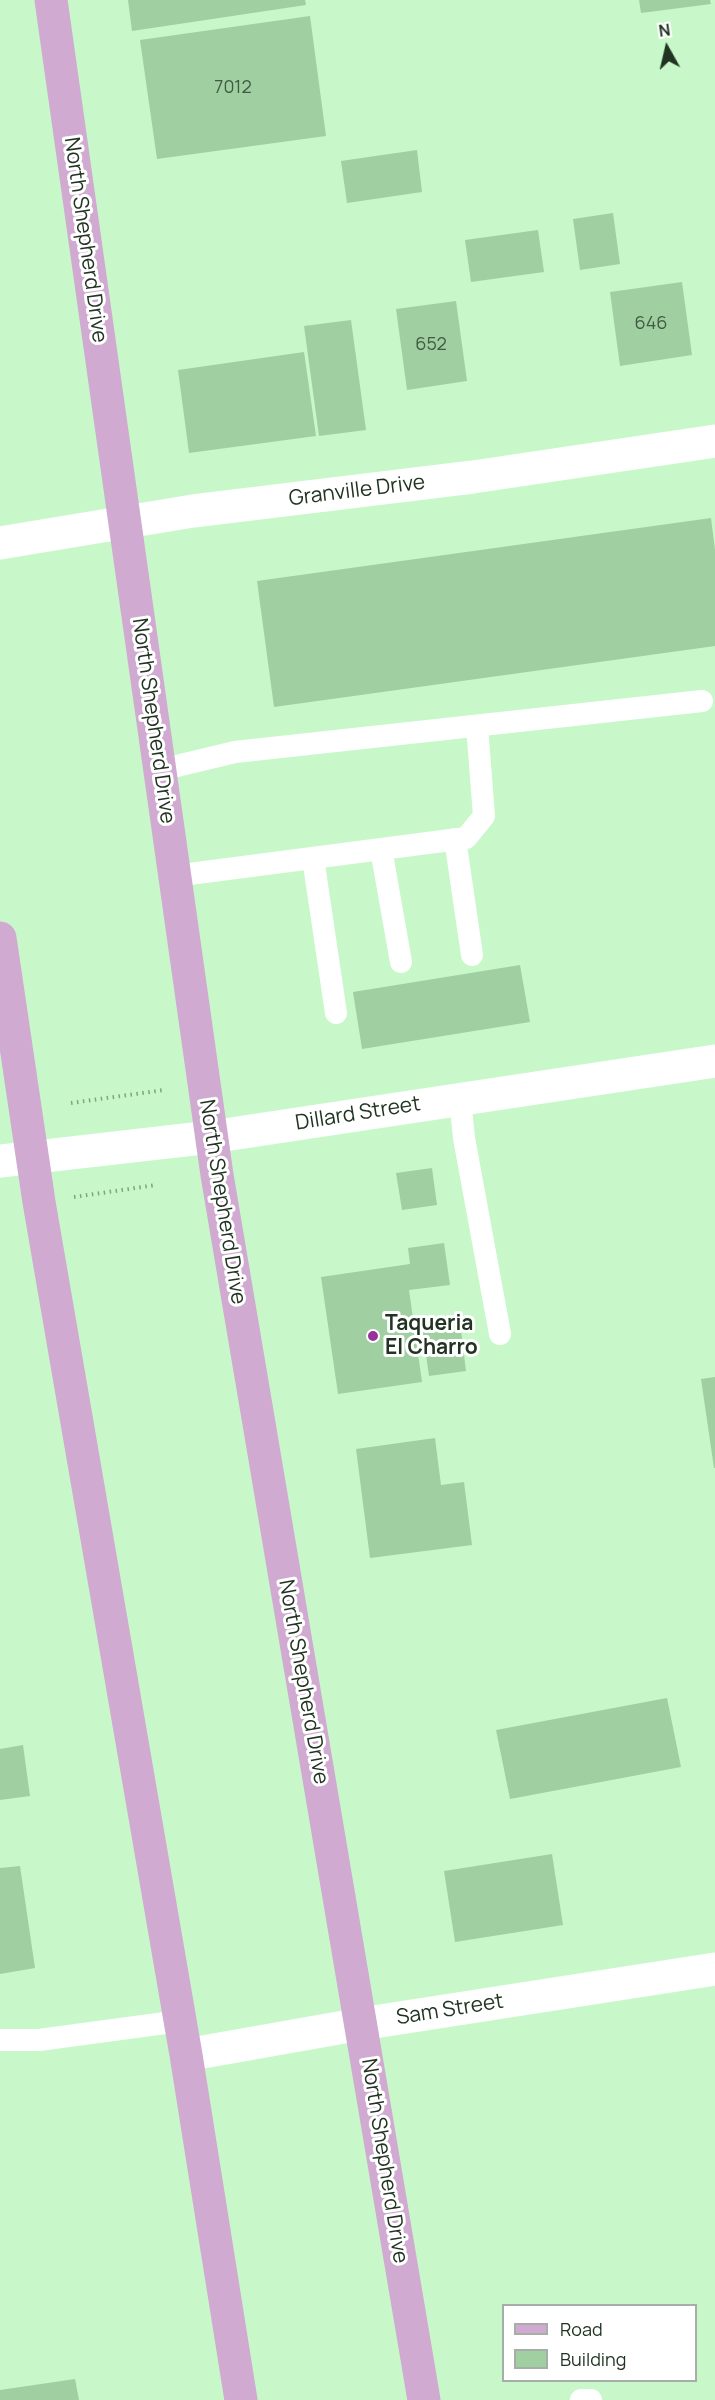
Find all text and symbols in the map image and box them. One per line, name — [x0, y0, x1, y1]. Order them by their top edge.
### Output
north arrow — [637, 18, 697, 78]
text: N — [657, 18, 672, 42]
house number: 7012 — [214, 77, 252, 99]
street label: North Shepherd Drive — [58, 136, 112, 344]
house number: 646 — [635, 313, 667, 335]
house number: 652 — [415, 334, 447, 356]
street label: Granville Drive — [287, 470, 427, 512]
street label: North Shepherd Drive — [126, 617, 180, 825]
street label: Dillard Street — [294, 1092, 422, 1136]
street label: North Shepherd Drive — [193, 1098, 251, 1306]
place label: Taqueria El Charro — [385, 1311, 478, 1361]
marker: Taqueria El Charro — [366, 1329, 380, 1343]
street label: North Shepherd Drive — [273, 1578, 333, 1786]
street label: Sam Street — [395, 1989, 505, 2031]
street label: North Shepherd Drive — [355, 2057, 413, 2265]
legend — [502, 2304, 697, 2382]
text: Road — [560, 2317, 603, 2341]
text: Building — [560, 2347, 626, 2371]

